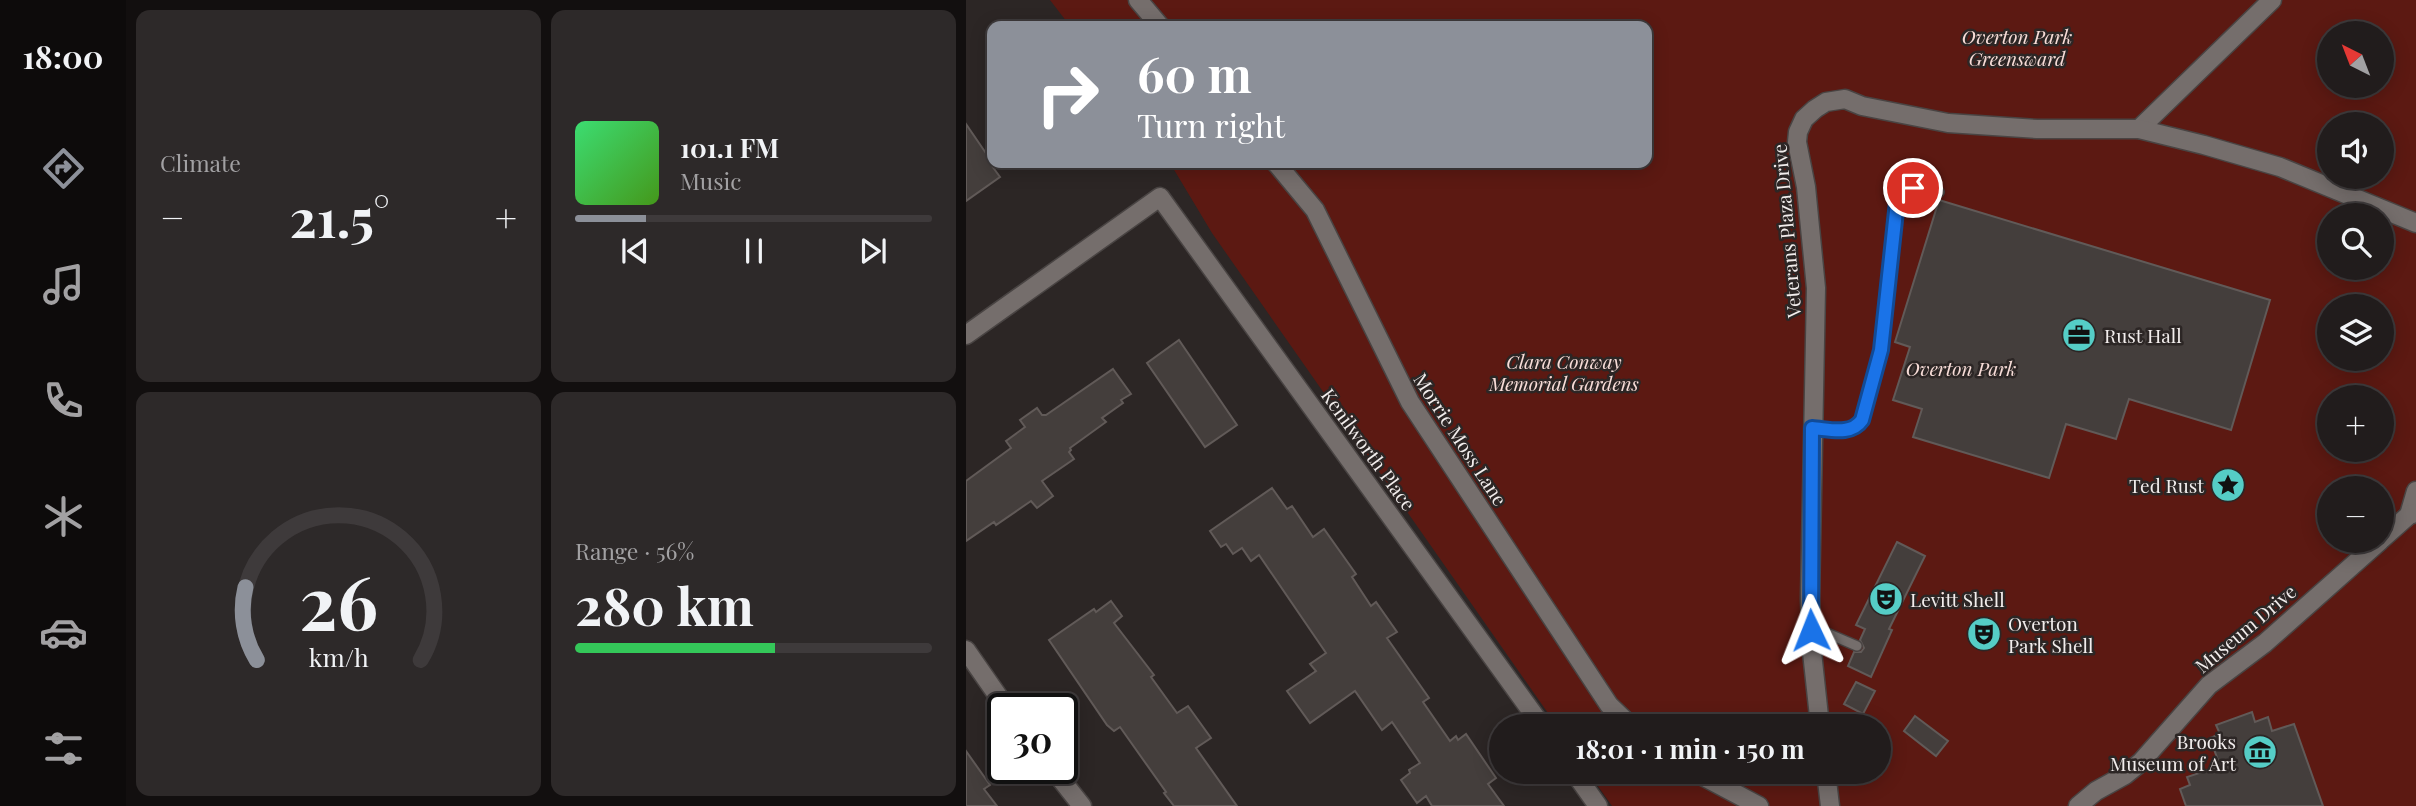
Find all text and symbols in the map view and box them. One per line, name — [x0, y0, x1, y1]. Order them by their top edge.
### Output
north arrow — [2317, 21, 2394, 98]
map controls — [2317, 21, 2394, 553]
park label: Overton Park Greensward — [1962, 23, 2072, 71]
text: 18:00 — [23, 34, 103, 77]
text: 60 m — [1137, 40, 1252, 105]
icon: right — [1022, 49, 1113, 140]
text: Turn right — [1137, 103, 1285, 146]
button: sound — [2317, 112, 2394, 189]
text: 101.1 FM — [680, 130, 779, 165]
street label: Veterans Plaza Drive — [1765, 143, 1807, 320]
icon: directions — [39, 144, 88, 193]
text: Climate — [160, 147, 241, 178]
pin — [1883, 158, 1943, 218]
text: Music — [680, 165, 741, 196]
icon: arrive — [1894, 169, 1932, 207]
text: 21.5° — [290, 182, 390, 251]
text: − — [160, 191, 185, 242]
text: + — [495, 191, 517, 242]
button: search — [2317, 203, 2394, 280]
icon: previous — [616, 232, 654, 270]
icon: pause — [735, 232, 773, 270]
icon: next — [854, 232, 892, 270]
icon: music — [39, 260, 88, 309]
button: layers — [2317, 294, 2394, 371]
office icon: Rust Hall — [2060, 316, 2098, 354]
place label: Rust Hall — [2104, 322, 2182, 348]
park label: Clara Conway Memorial Gardens — [1488, 348, 1639, 396]
park label: Overton Park — [1906, 355, 2016, 381]
street label: Morrie Moss Lane — [1408, 368, 1514, 510]
icon: phone — [39, 376, 88, 425]
street label: Kenilworth Place — [1316, 383, 1422, 515]
button: + — [2317, 385, 2394, 462]
place icon: Ted Rust — [2209, 466, 2247, 504]
place label: Ted Rust — [2129, 472, 2204, 498]
button: − — [2317, 476, 2394, 553]
icon: climate — [39, 492, 88, 541]
text: Range · 56% — [575, 535, 694, 566]
text: 26 — [299, 551, 378, 648]
text: 280 km — [575, 570, 754, 639]
street label: Museum Drive — [2189, 578, 2301, 678]
theatre icon: Levitt Shell — [1867, 580, 1905, 618]
place label: Levitt Shell — [1910, 586, 2005, 612]
position arrow — [1774, 593, 1848, 667]
icon: car — [39, 608, 88, 657]
place label: Overton Park Shell — [2008, 610, 2094, 658]
theatre icon: Overton Park Shell — [1965, 615, 2003, 653]
text: km/h — [309, 640, 369, 673]
speed limit sign: 30 — [987, 693, 1078, 784]
icon: filters — [39, 724, 88, 773]
place label: Brooks Museum of Art — [2110, 728, 2236, 776]
text: 18:01 · 1 min · 150 m — [1575, 731, 1805, 766]
museum icon: Brooks Museum of Art — [2241, 733, 2279, 771]

